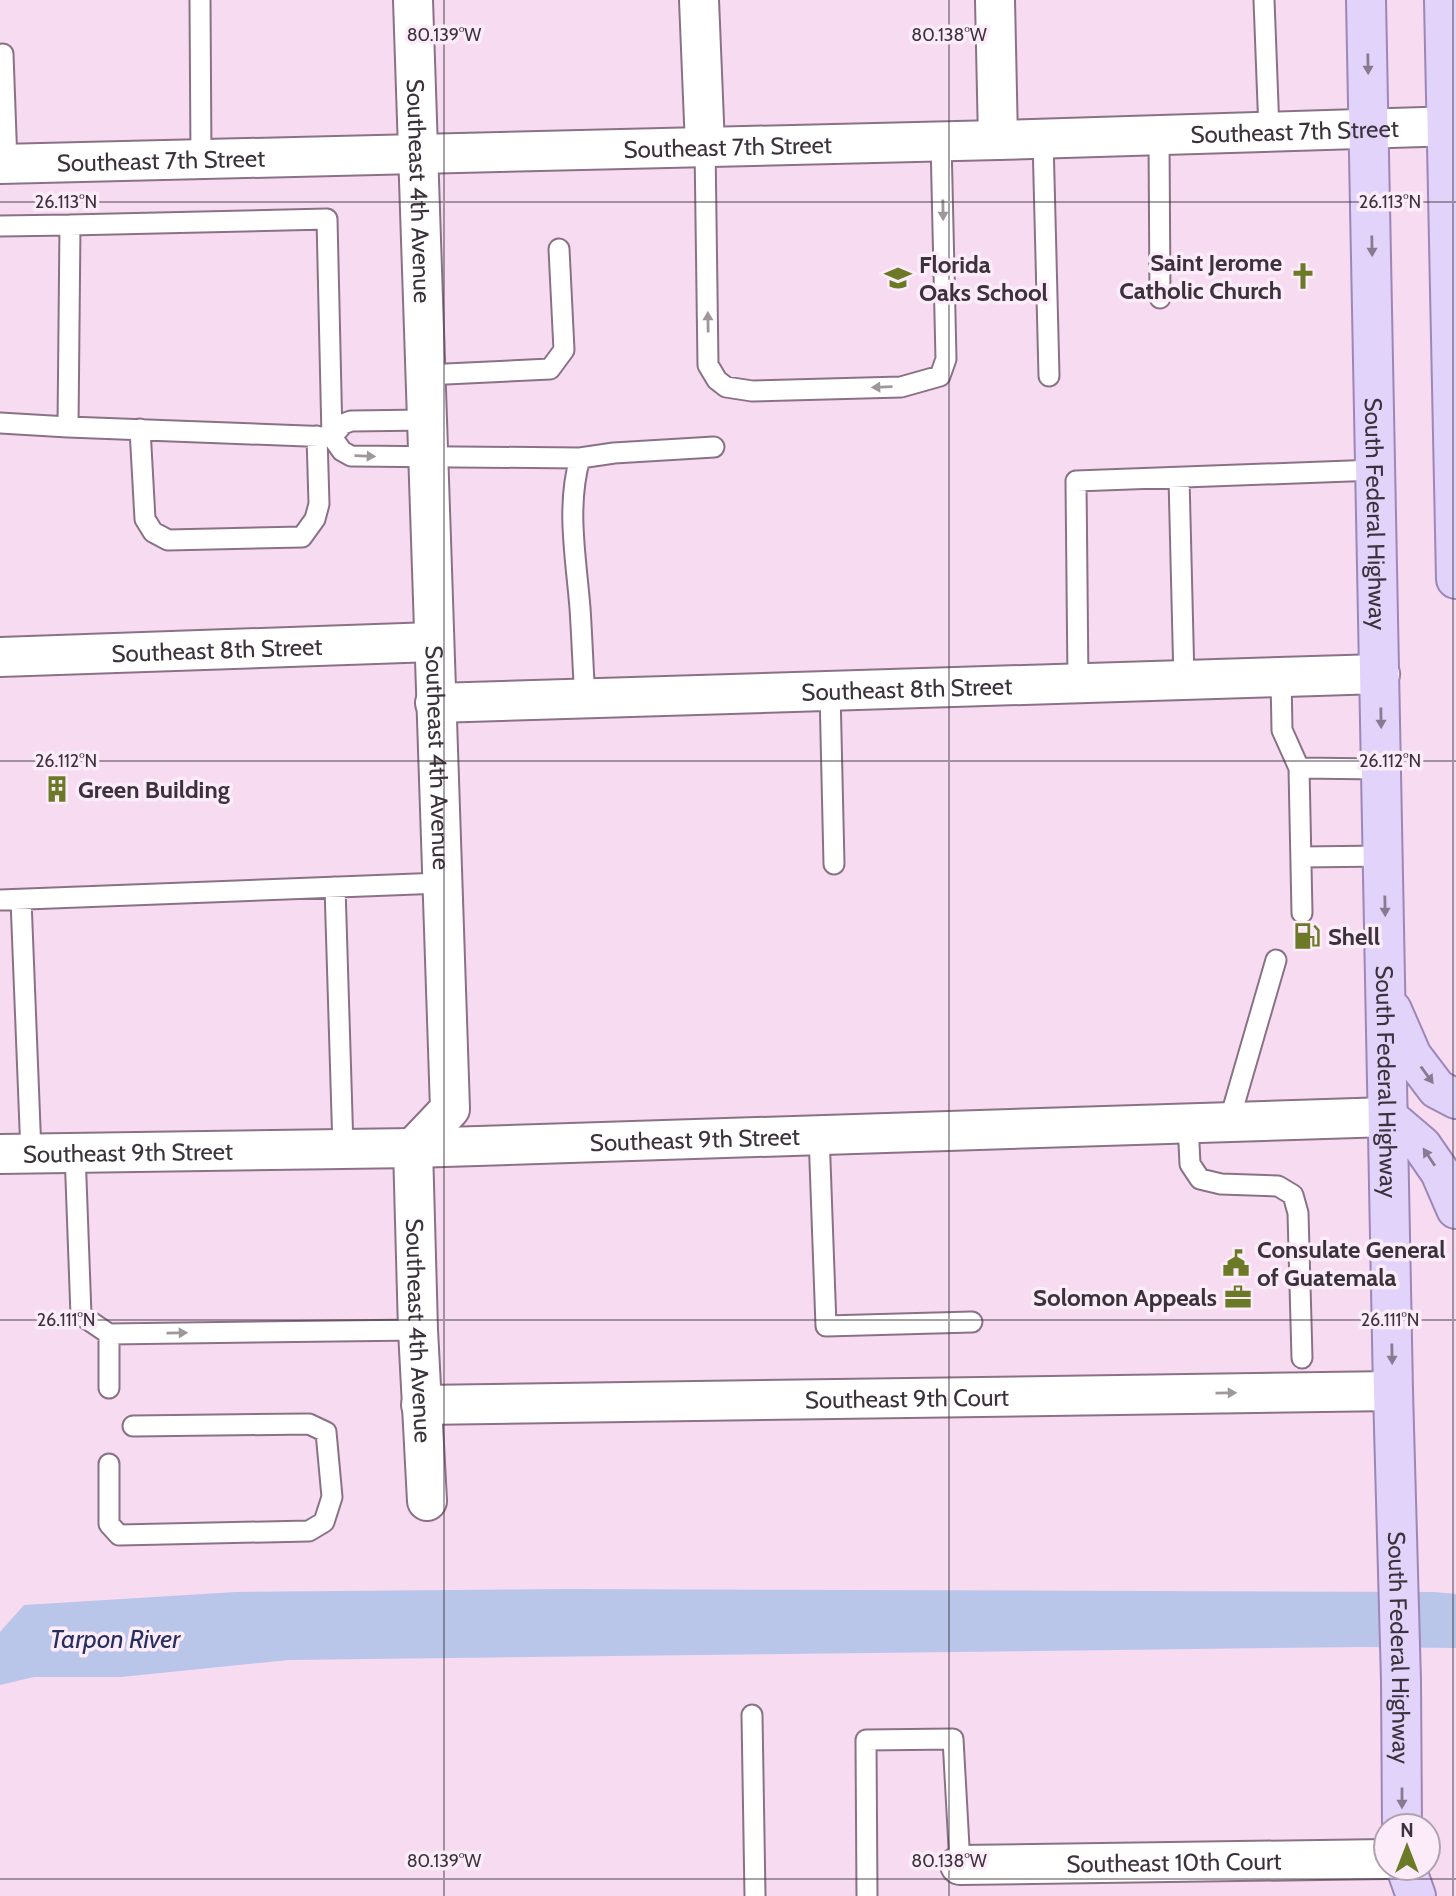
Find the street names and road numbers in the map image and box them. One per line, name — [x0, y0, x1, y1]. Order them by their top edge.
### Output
street label: Southeast 4th Avenue — [401, 78, 438, 304]
street label: Southeast 7th Street — [1190, 113, 1399, 149]
street label: Southeast 7th Street — [623, 129, 832, 164]
street label: Southeast 7th Street — [56, 143, 266, 177]
street label: South Federal Highway — [1359, 397, 1393, 631]
street label: Southeast 8th Street — [111, 631, 323, 668]
street label: Southeast 4th Avenue — [420, 645, 457, 870]
street label: Southeast 8th Street — [801, 671, 1013, 706]
street label: South Federal Highway — [1370, 965, 1404, 1198]
street label: Southeast 9th Street — [589, 1121, 800, 1157]
street label: Southeast 9th Street — [23, 1136, 233, 1168]
street label: Southeast 4th Avenue — [400, 1218, 438, 1444]
street label: Southeast 9th Court — [805, 1382, 1009, 1414]
street label: South Federal Highway — [1382, 1531, 1416, 1764]
street label: Southeast 10th Court — [1066, 1846, 1282, 1878]

